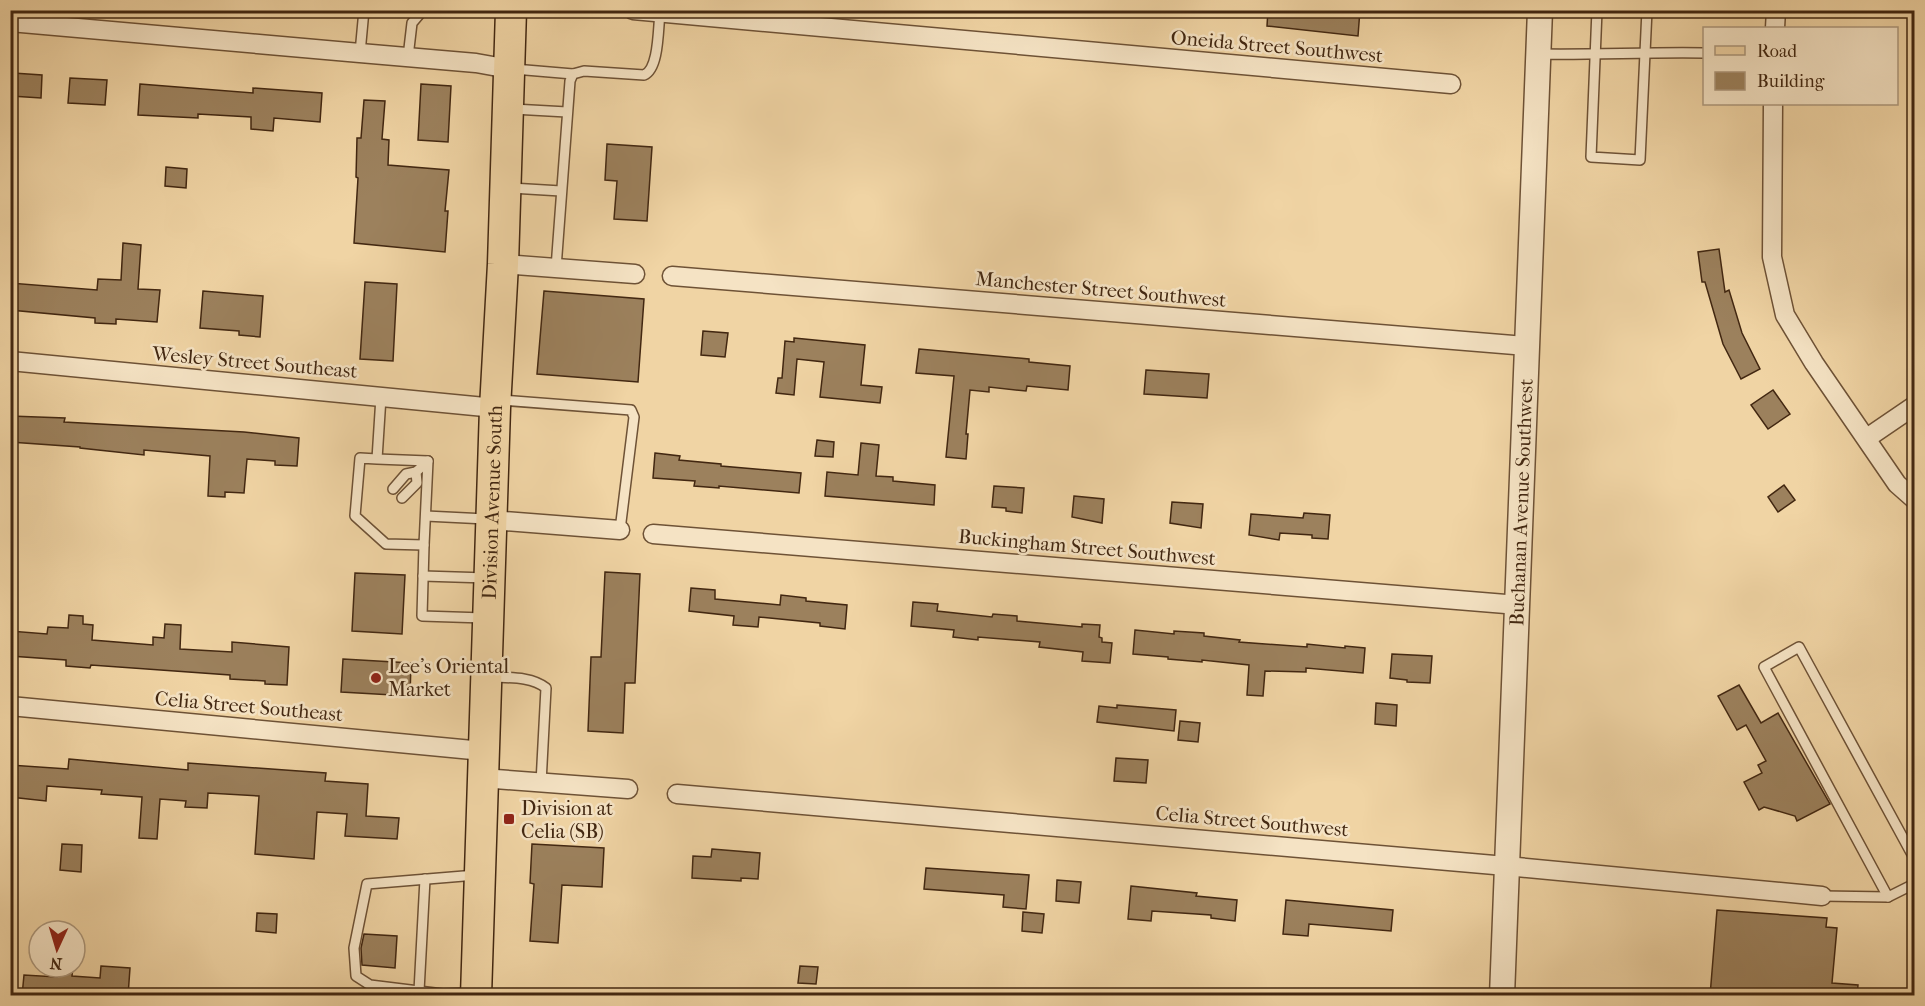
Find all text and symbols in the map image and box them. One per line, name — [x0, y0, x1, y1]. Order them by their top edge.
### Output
street label: Oneida Street Southwest — [1170, 26, 1384, 67]
legend — [1703, 27, 1898, 105]
text: Road — [1757, 41, 1797, 62]
text: Building — [1757, 71, 1825, 92]
street label: Manchester Street Southwest — [975, 267, 1227, 312]
street label: Wesley Street Southeast — [150, 342, 359, 383]
street label: Buchanan Avenue Southwest — [1505, 378, 1538, 627]
street label: Division Avenue South — [478, 404, 507, 600]
street label: Buckingham Street Southwest — [957, 525, 1217, 570]
place label: Lee's Oriental Market — [388, 655, 510, 701]
marker: Lee's Oriental Market — [369, 671, 383, 685]
street label: Celia Street Southeast — [154, 687, 344, 726]
place label: Division at Celia (SB) — [521, 797, 613, 843]
street label: Celia Street Southwest — [1154, 802, 1349, 841]
marker: Division at Celia (SB) — [502, 812, 516, 826]
north arrow — [27, 919, 87, 979]
text: N — [48, 954, 63, 973]

